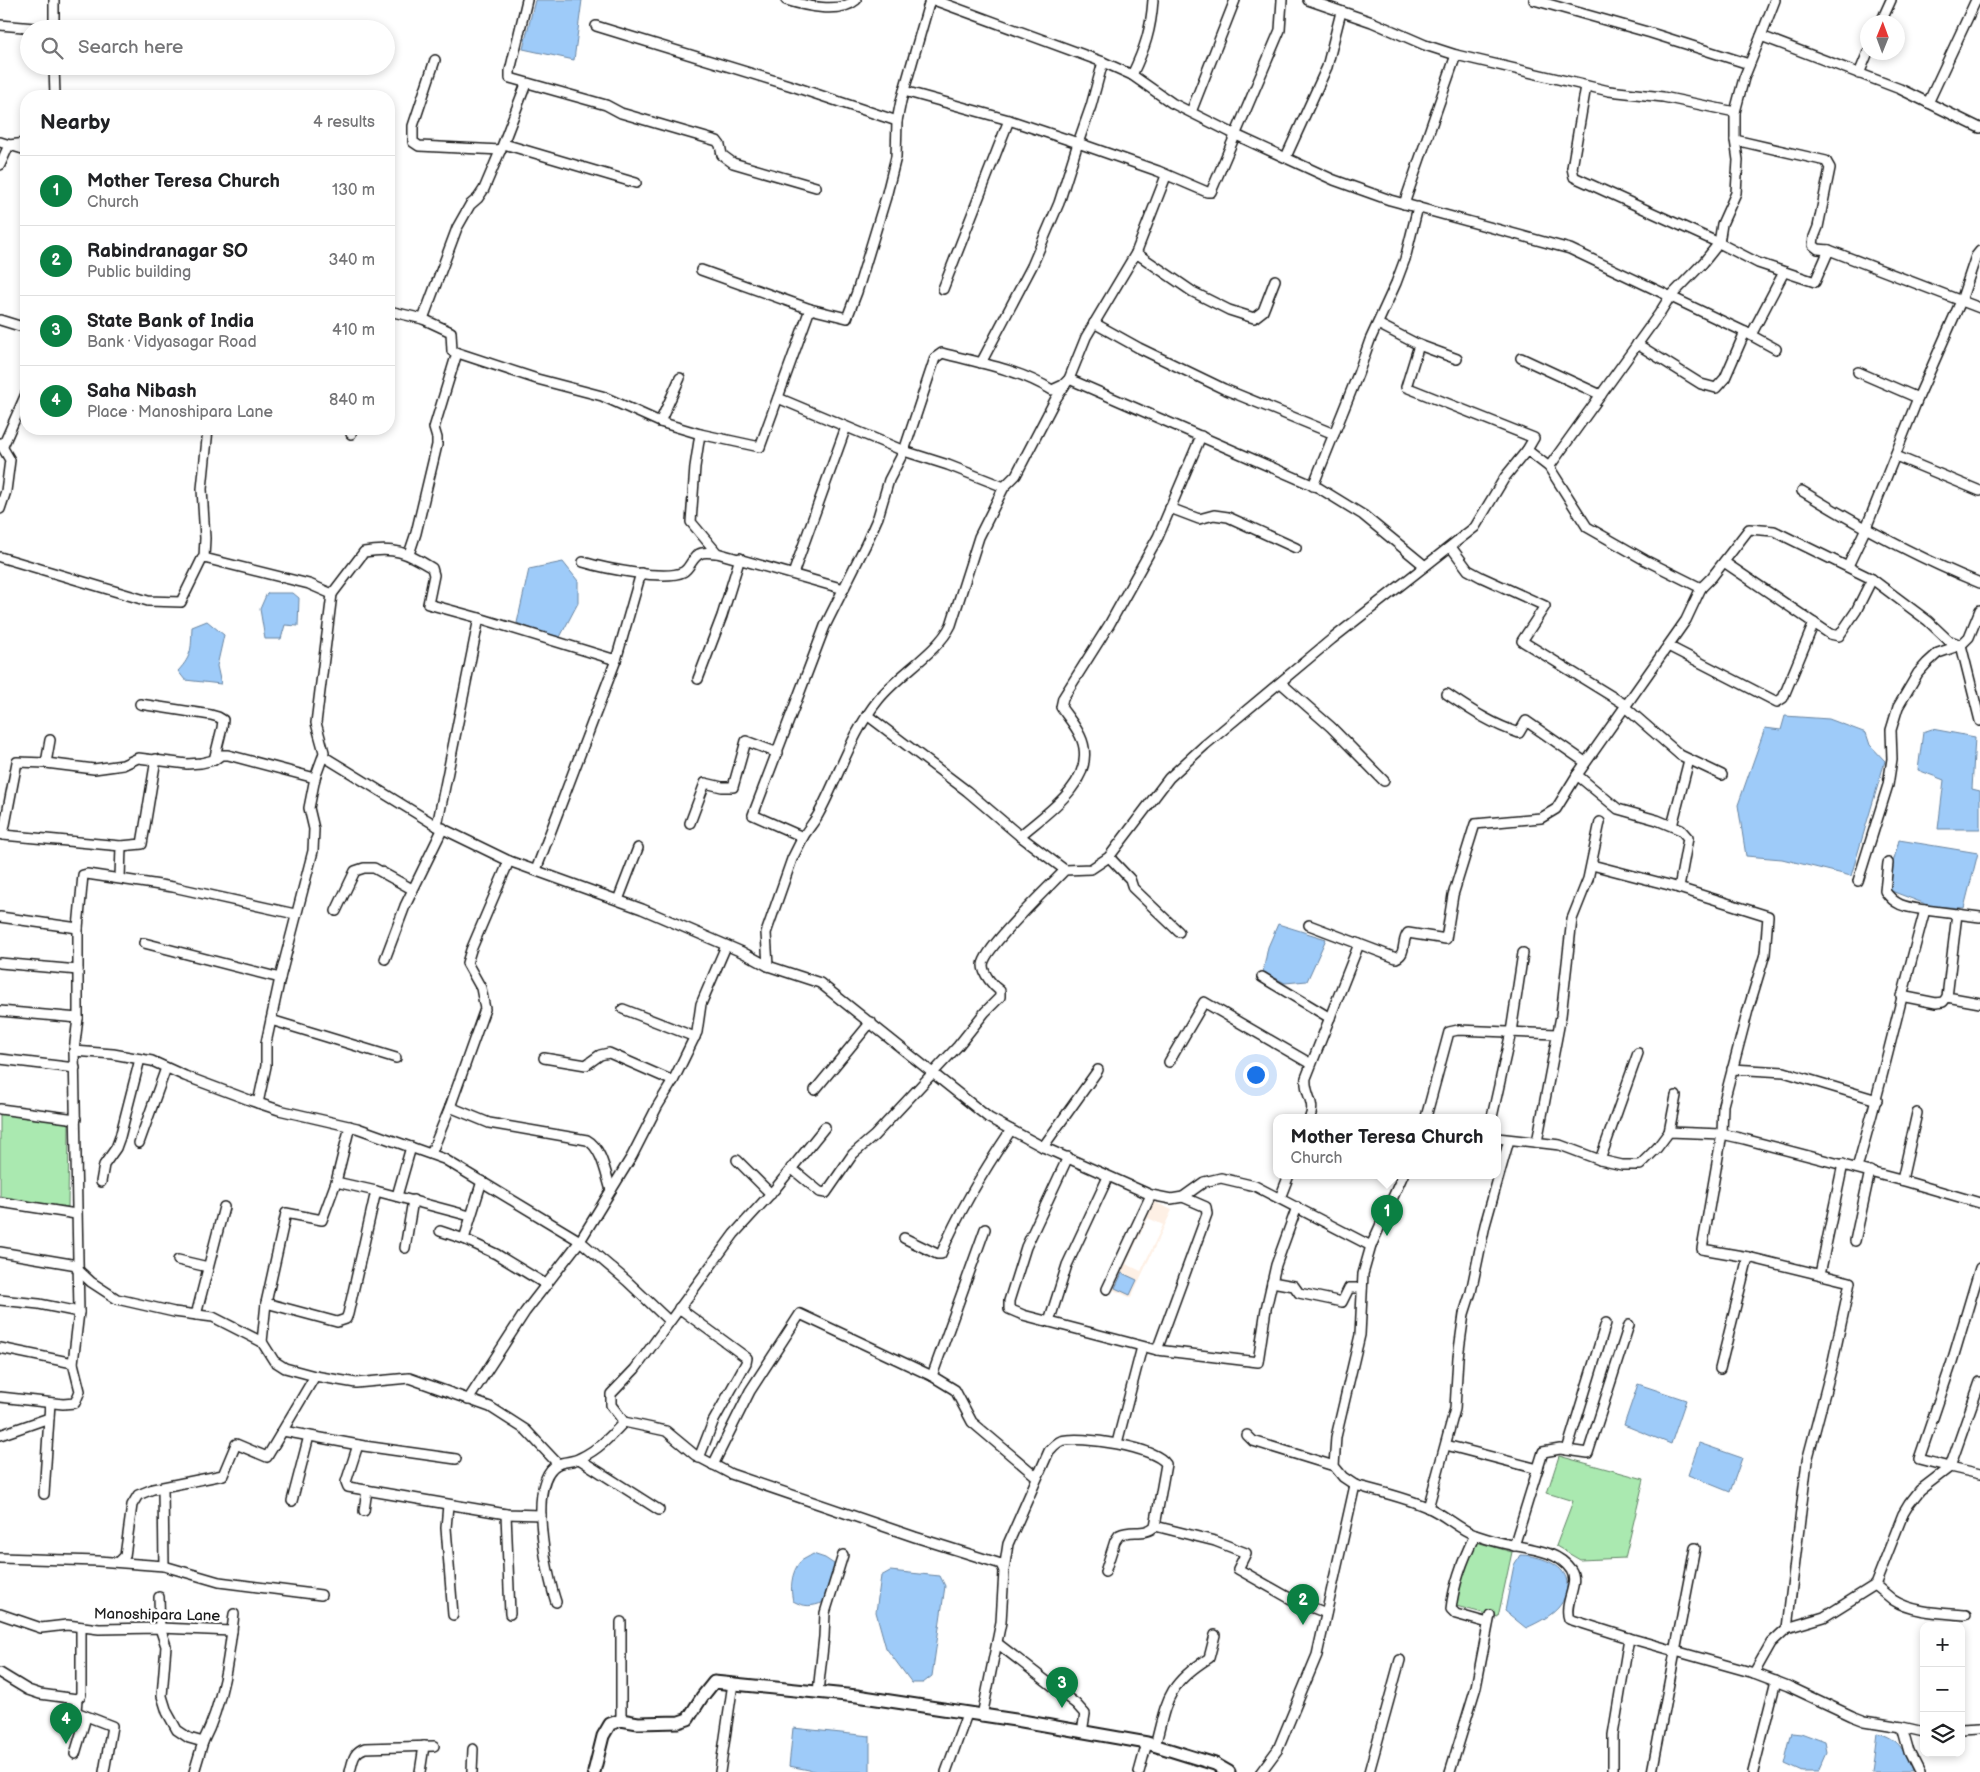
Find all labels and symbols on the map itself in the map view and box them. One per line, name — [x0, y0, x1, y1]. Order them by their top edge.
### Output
north arrow — [1860, 15, 1905, 60]
your location — [1243, 1062, 1269, 1088]
pin: 1 — [1371, 1195, 1403, 1236]
pin: 2 — [1287, 1584, 1319, 1625]
street label: Manoshipara Lane — [94, 1604, 221, 1626]
pin: 3 — [1046, 1667, 1078, 1708]
pin: 4 — [50, 1703, 82, 1744]

